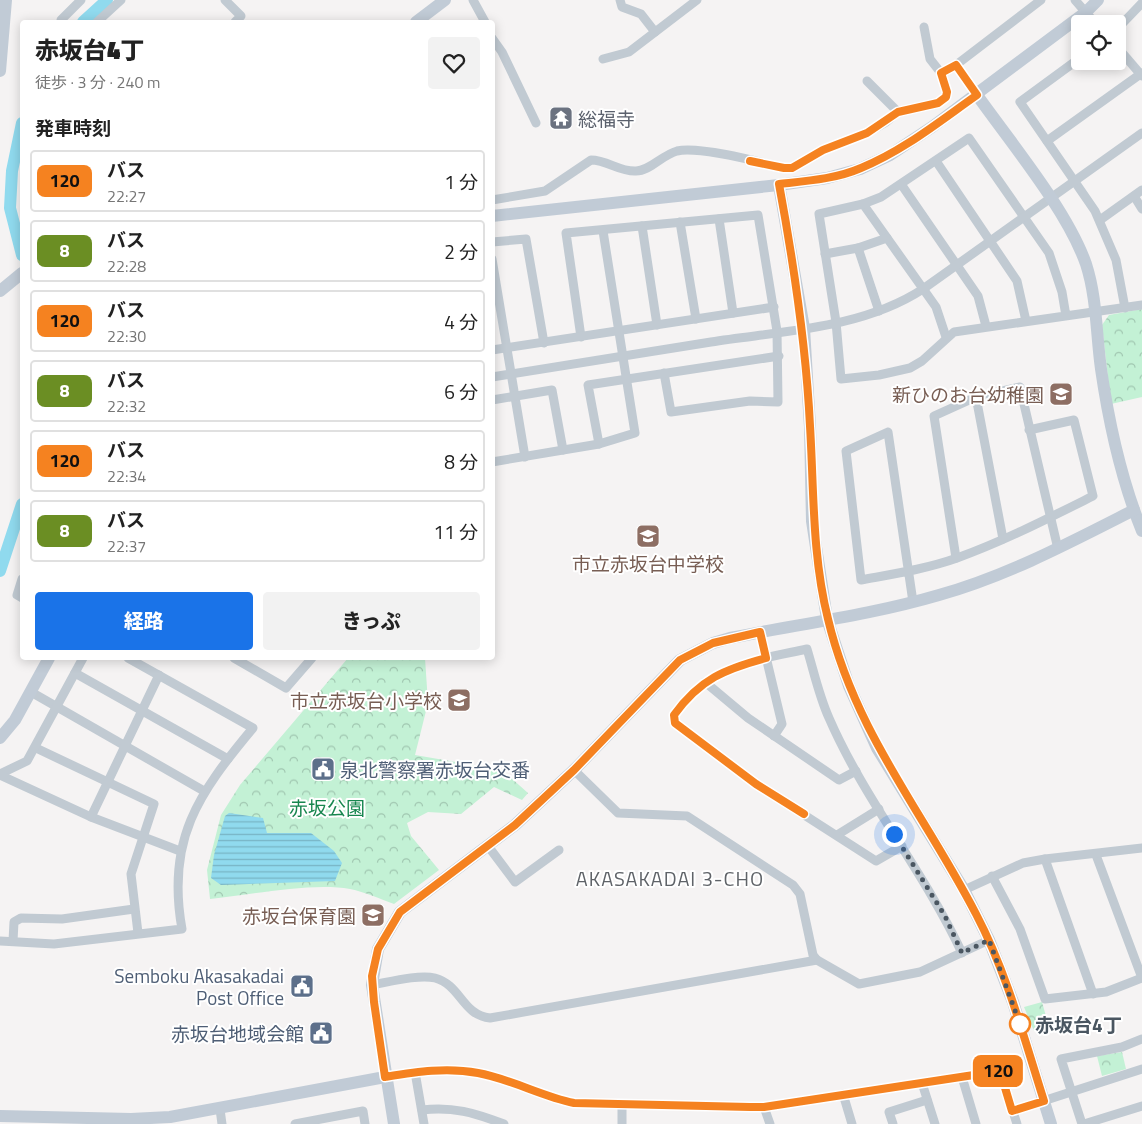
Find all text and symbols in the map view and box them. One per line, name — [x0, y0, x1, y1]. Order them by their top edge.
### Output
map controls — [1071, 15, 1126, 70]
button: locate — [1071, 15, 1126, 70]
text: 赤坂台4丁 — [35, 32, 144, 68]
button: heart — [428, 37, 480, 89]
text: 徒歩 · 3 分 · 240 m — [35, 70, 160, 94]
place label: 総福寺 — [578, 104, 635, 133]
temple icon: 総福寺 — [548, 105, 574, 131]
text: 発車時刻 — [35, 113, 111, 142]
text: バス — [107, 155, 145, 184]
text: 120 — [49, 167, 80, 194]
text: 1 分 — [444, 167, 478, 196]
text: 22:27 — [107, 184, 146, 208]
text: バス — [107, 225, 145, 254]
text: 8 — [59, 237, 70, 264]
text: 2 分 — [444, 237, 478, 266]
text: 22:28 — [107, 254, 146, 278]
text: バス — [107, 295, 145, 324]
text: 120 — [49, 307, 80, 334]
text: 4 分 — [444, 307, 478, 336]
text: 22:30 — [107, 324, 146, 348]
text: バス — [107, 365, 145, 394]
text: 8 — [59, 377, 70, 404]
text: 6 分 — [444, 377, 478, 406]
place label: 新ひのお台幼稚園 — [892, 380, 1044, 409]
school or university icon: 新ひのお台幼稚園 — [1048, 381, 1074, 407]
text: 22:32 — [107, 394, 146, 418]
text: バス — [107, 435, 145, 464]
text: 120 — [49, 447, 80, 474]
text: 8 分 — [444, 447, 478, 476]
text: 22:34 — [107, 464, 146, 488]
text: バス — [107, 505, 145, 534]
text: 8 — [59, 517, 70, 544]
text: 11 分 — [434, 517, 478, 546]
school or university icon: 市立赤坂台中学校 — [635, 523, 661, 549]
text: 22:37 — [107, 534, 146, 558]
place label: 市立赤坂台中学校 — [572, 549, 724, 578]
button: 経路 — [35, 592, 253, 650]
button: きっぷ — [263, 592, 480, 650]
place label: 市立赤坂台小学校 — [290, 686, 442, 715]
school or university icon: 市立赤坂台小学校 — [446, 687, 472, 713]
place label: 泉北警察署赤坂台交番 — [340, 755, 530, 784]
public building icon: 泉北警察署赤坂台交番 — [310, 756, 336, 782]
park label: 赤坂公園 — [289, 793, 365, 822]
your location — [882, 822, 907, 847]
district label: AKASAKADAI 3-CHO — [576, 863, 764, 894]
place label: 赤坂台保育園 — [242, 901, 356, 930]
school or university icon: 赤坂台保育園 — [360, 902, 386, 928]
place label: Semboku Akasakadai Post Office — [114, 961, 284, 1012]
public building icon: Semboku Akasakadai Post Office — [289, 973, 315, 999]
place label: 赤坂台4丁 — [1035, 1010, 1122, 1039]
marker: 赤坂台4丁 — [1009, 1013, 1031, 1035]
place label: 赤坂台地域会館 — [171, 1019, 304, 1048]
public building icon: 赤坂台地域会館 — [308, 1020, 334, 1046]
line badge: 120 — [969, 1055, 1027, 1087]
text: 120 — [983, 1057, 1013, 1084]

